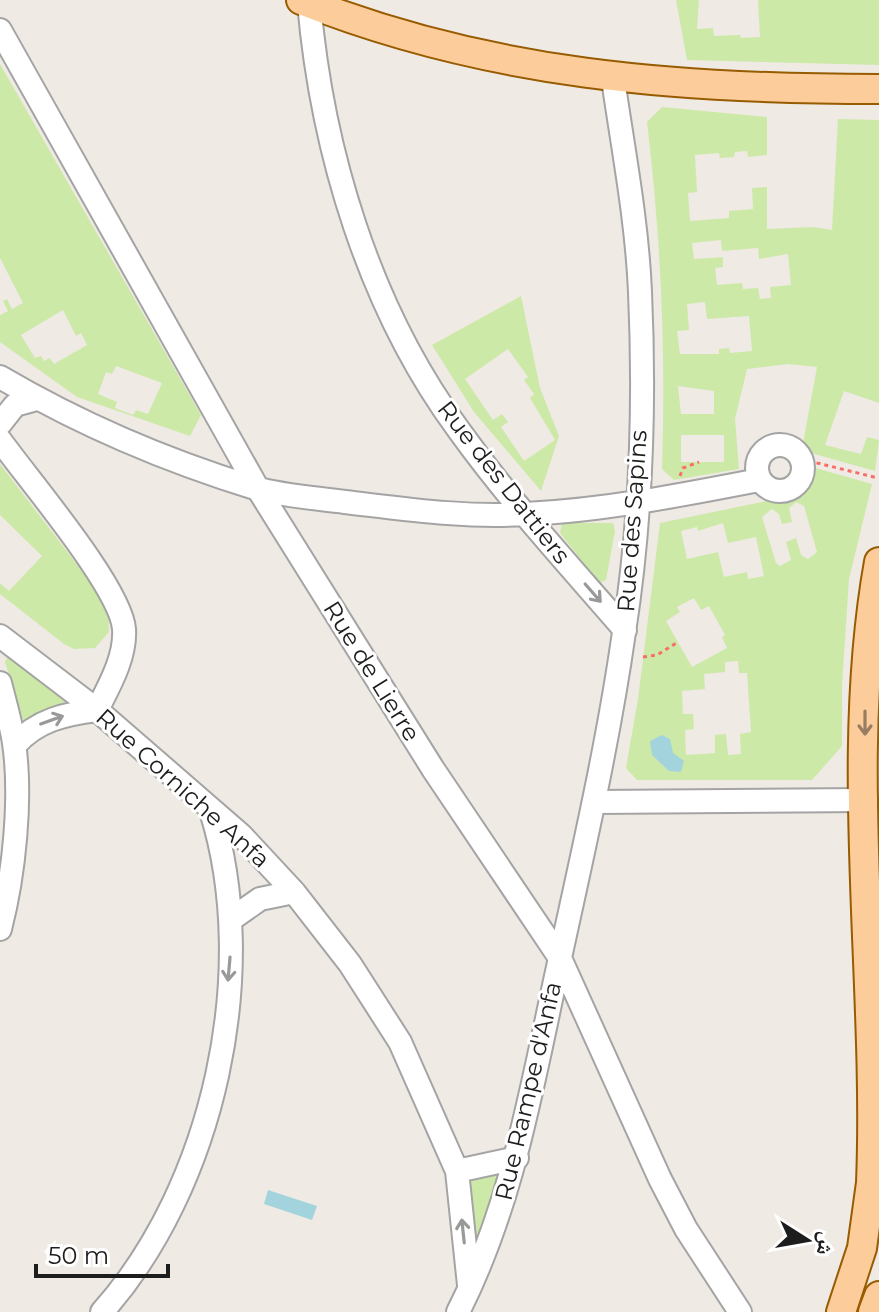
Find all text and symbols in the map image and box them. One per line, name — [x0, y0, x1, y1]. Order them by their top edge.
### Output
street label: Rue des Dattiers — [431, 395, 577, 569]
street label: Rue des Sapins — [611, 429, 653, 613]
one-way arrow — [584, 583, 602, 603]
street label: Rue de Lierre — [317, 596, 427, 746]
street label: Rue Corniche Anfa — [90, 702, 276, 874]
one-way arrow — [857, 709, 873, 736]
one-way arrow — [39, 712, 64, 726]
one-way arrow — [221, 955, 236, 982]
street label: Rue Rampe d'Anfa — [489, 979, 567, 1203]
north arrow — [767, 1200, 847, 1280]
one-way arrow — [455, 1218, 470, 1245]
scale bar — [36, 1228, 168, 1278]
text: ش — [811, 1230, 842, 1258]
text: 50 m — [48, 1241, 109, 1270]

